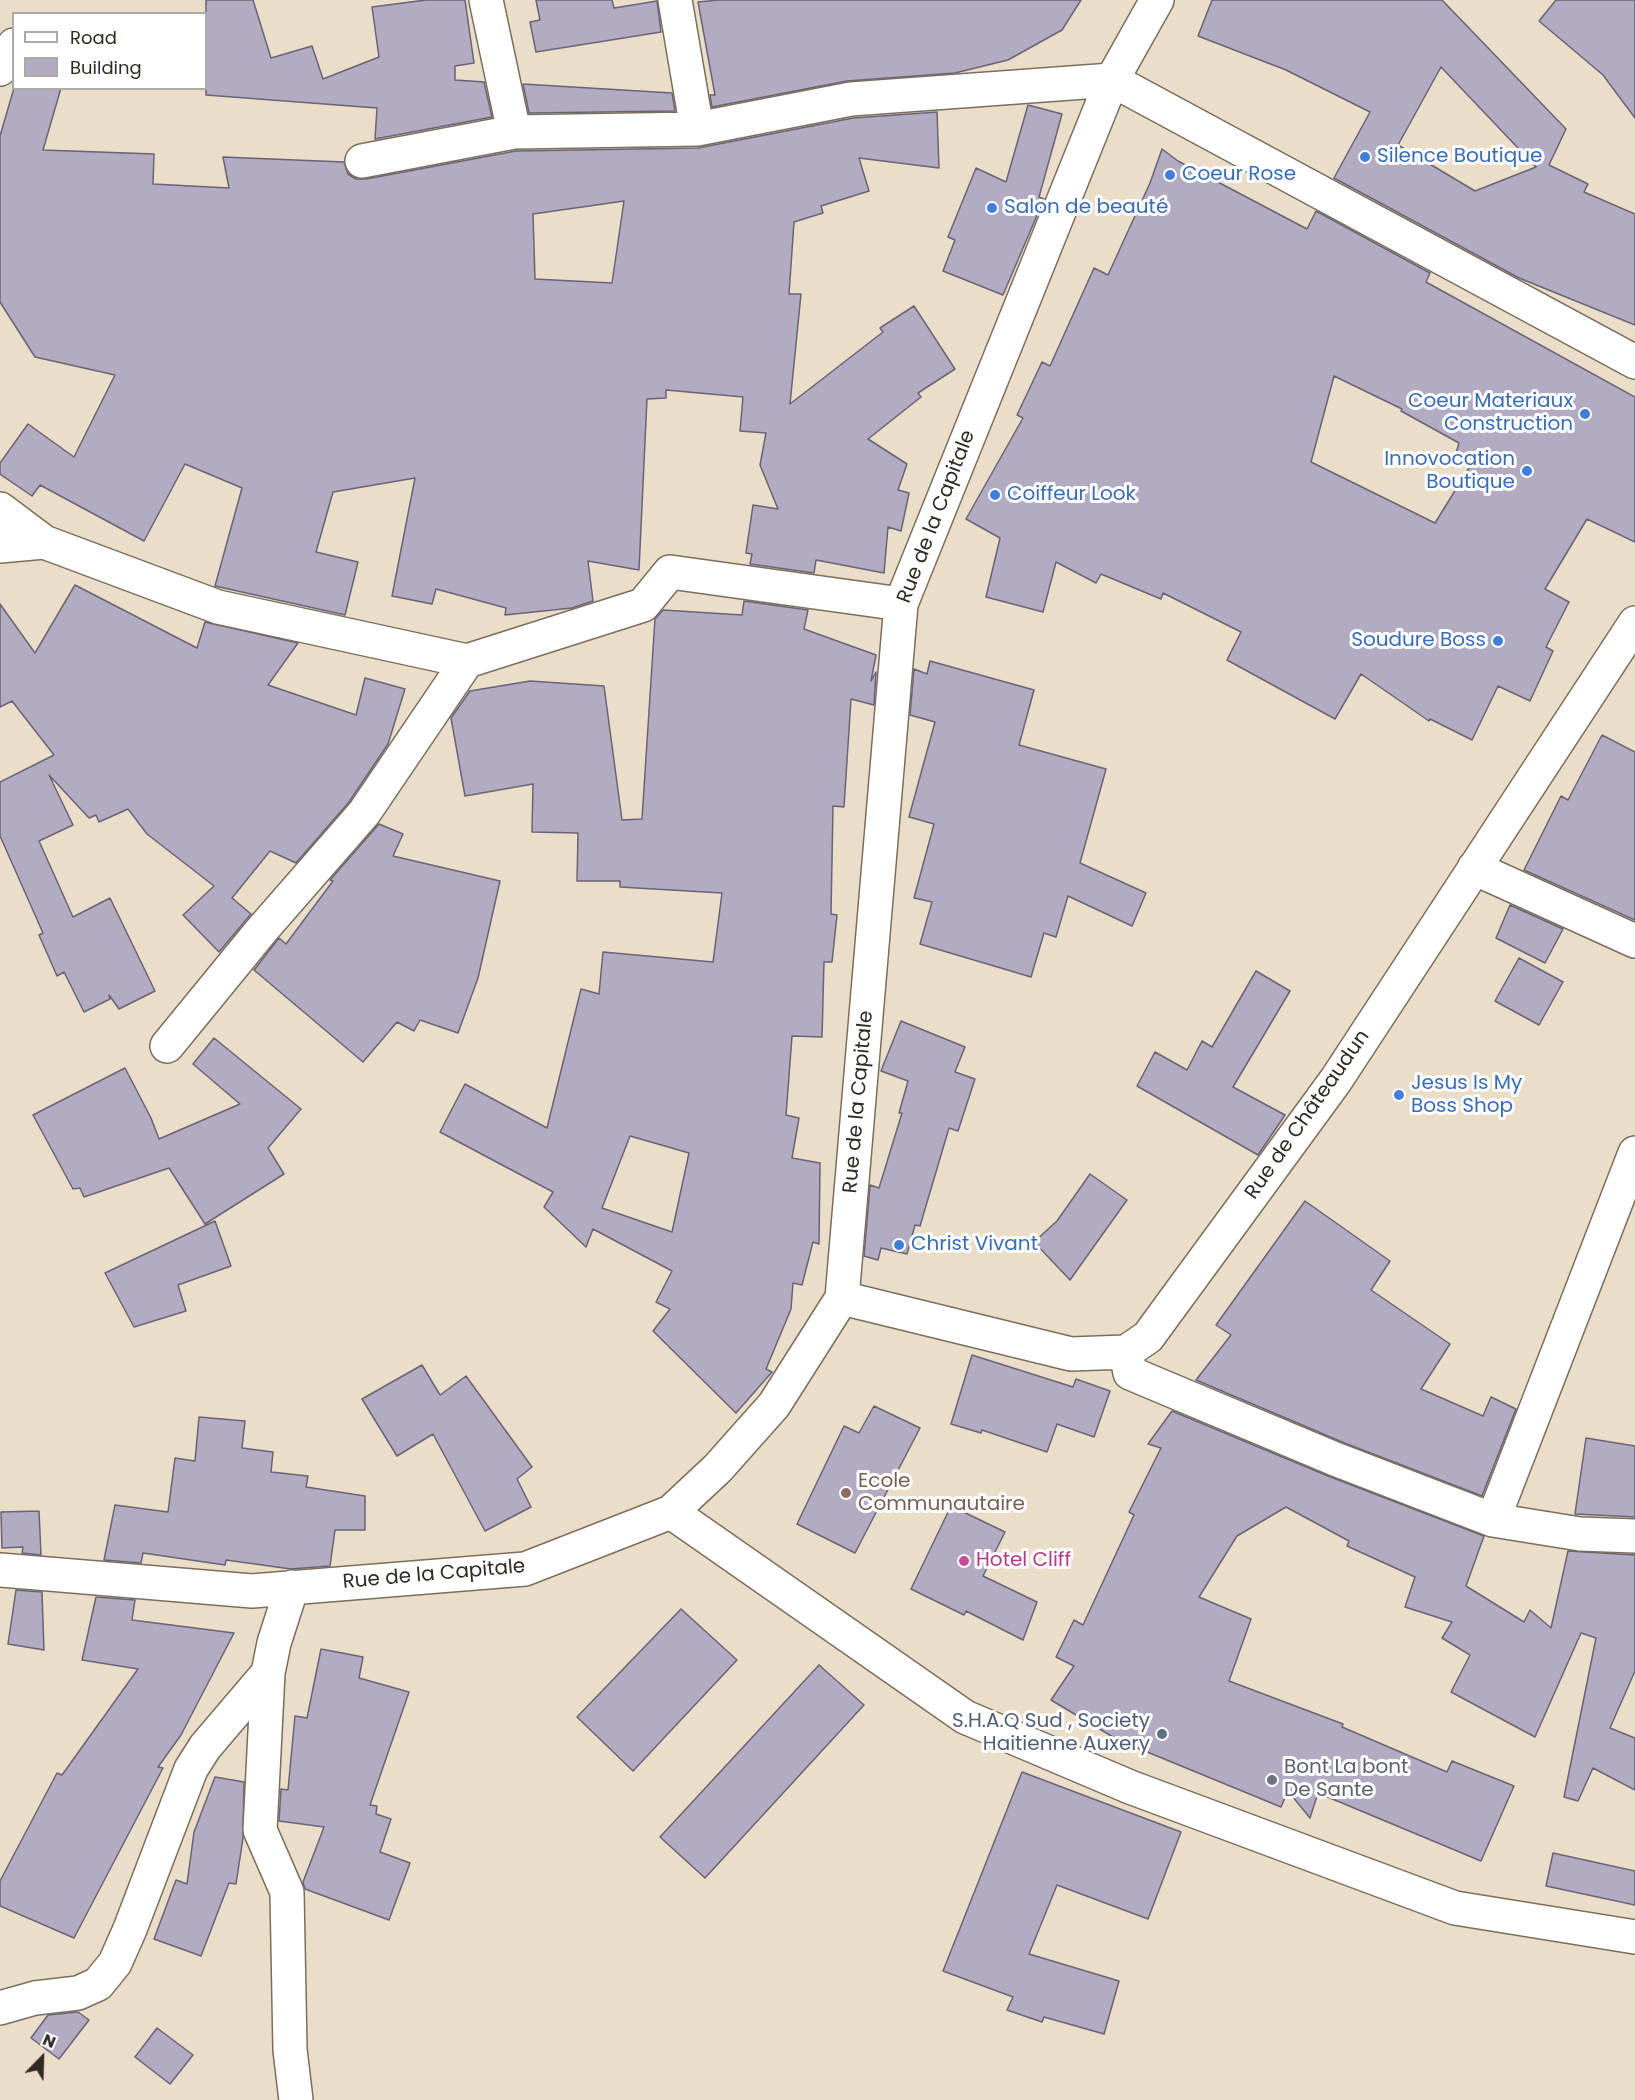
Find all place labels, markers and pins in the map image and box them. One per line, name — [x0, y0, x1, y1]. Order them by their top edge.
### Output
place label: Silence Boutique — [1377, 145, 1542, 169]
marker: Silence Boutique — [1358, 150, 1372, 164]
place label: Coeur Rose — [1182, 163, 1296, 187]
marker: Coeur Rose — [1163, 168, 1177, 182]
place label: Salon de beauté — [1004, 196, 1168, 220]
marker: Salon de beauté — [985, 201, 999, 215]
place label: Coeur Materiaux Construction — [1408, 390, 1573, 437]
marker: Coeur Materiaux Construction — [1578, 407, 1592, 421]
place label: Innovocation Boutique — [1384, 448, 1515, 495]
marker: Innovocation Boutique — [1520, 464, 1534, 478]
place label: Coiffeur Look — [1007, 483, 1136, 507]
marker: Coiffeur Look — [988, 488, 1002, 502]
place label: Soudure Boss — [1351, 629, 1486, 653]
marker: Soudure Boss — [1491, 634, 1505, 648]
place label: Jesus Is My Boss Shop — [1411, 1072, 1522, 1119]
marker: Jesus Is My Boss Shop — [1392, 1088, 1406, 1102]
place label: Christ Vivant — [911, 1233, 1038, 1257]
marker: Christ Vivant — [892, 1238, 906, 1252]
place label: Ecole Communautaire — [858, 1470, 1025, 1517]
marker: Ecole Communautaire — [839, 1486, 853, 1500]
place label: Hotel Cliff — [976, 1549, 1071, 1573]
marker: Hotel Cliff — [957, 1554, 971, 1568]
place label: S.H.A.Q Sud , Society Haitienne Auxery — [952, 1710, 1150, 1757]
marker: S.H.A.Q Sud , Society Haitienne Auxery — [1155, 1727, 1169, 1741]
place label: Bont La bont De Sante — [1284, 1756, 1408, 1803]
marker: Bont La bont De Sante — [1265, 1773, 1279, 1787]

